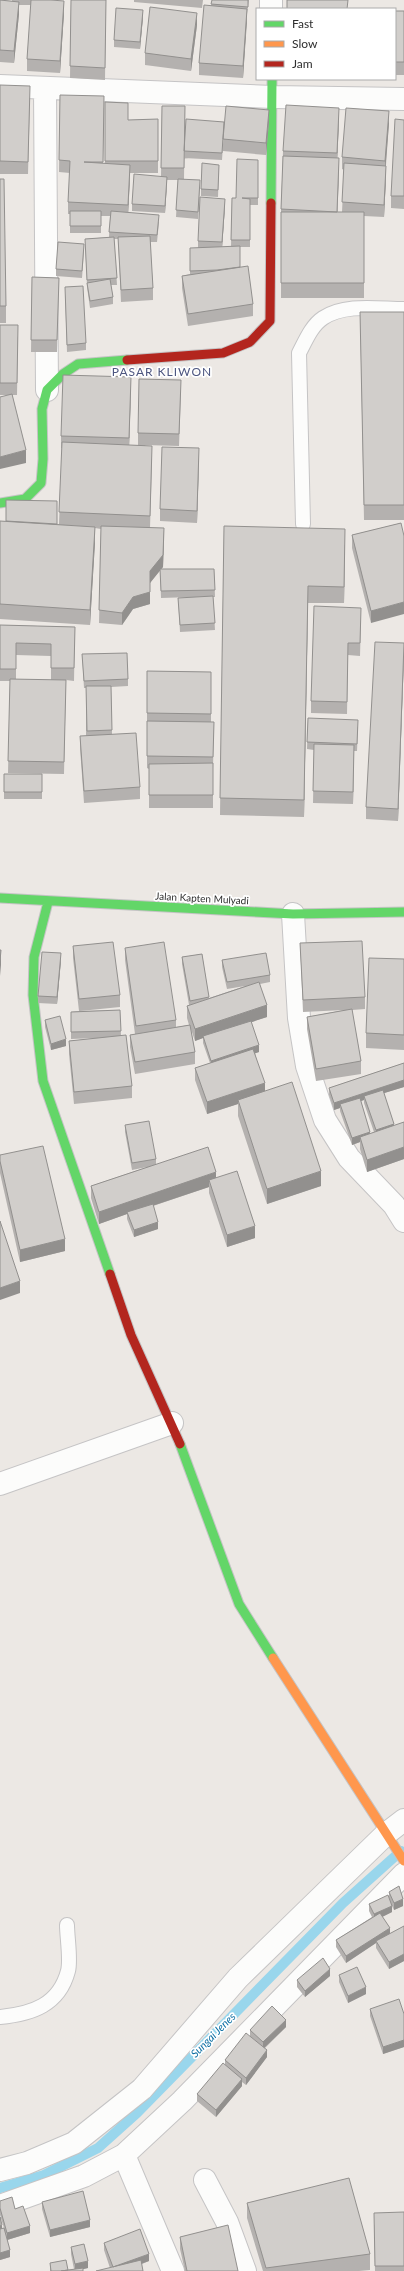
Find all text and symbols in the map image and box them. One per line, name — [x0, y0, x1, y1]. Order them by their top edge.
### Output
legend — [256, 8, 396, 80]
text: Fast — [292, 16, 314, 31]
text: Slow — [292, 36, 318, 51]
text: Jam — [292, 56, 313, 71]
district label: PASAR KLIWON — [112, 364, 212, 379]
street label: Jalan Kapten Mulyadi — [155, 890, 249, 906]
water label: Sungai Jenes — [188, 2009, 238, 2060]

